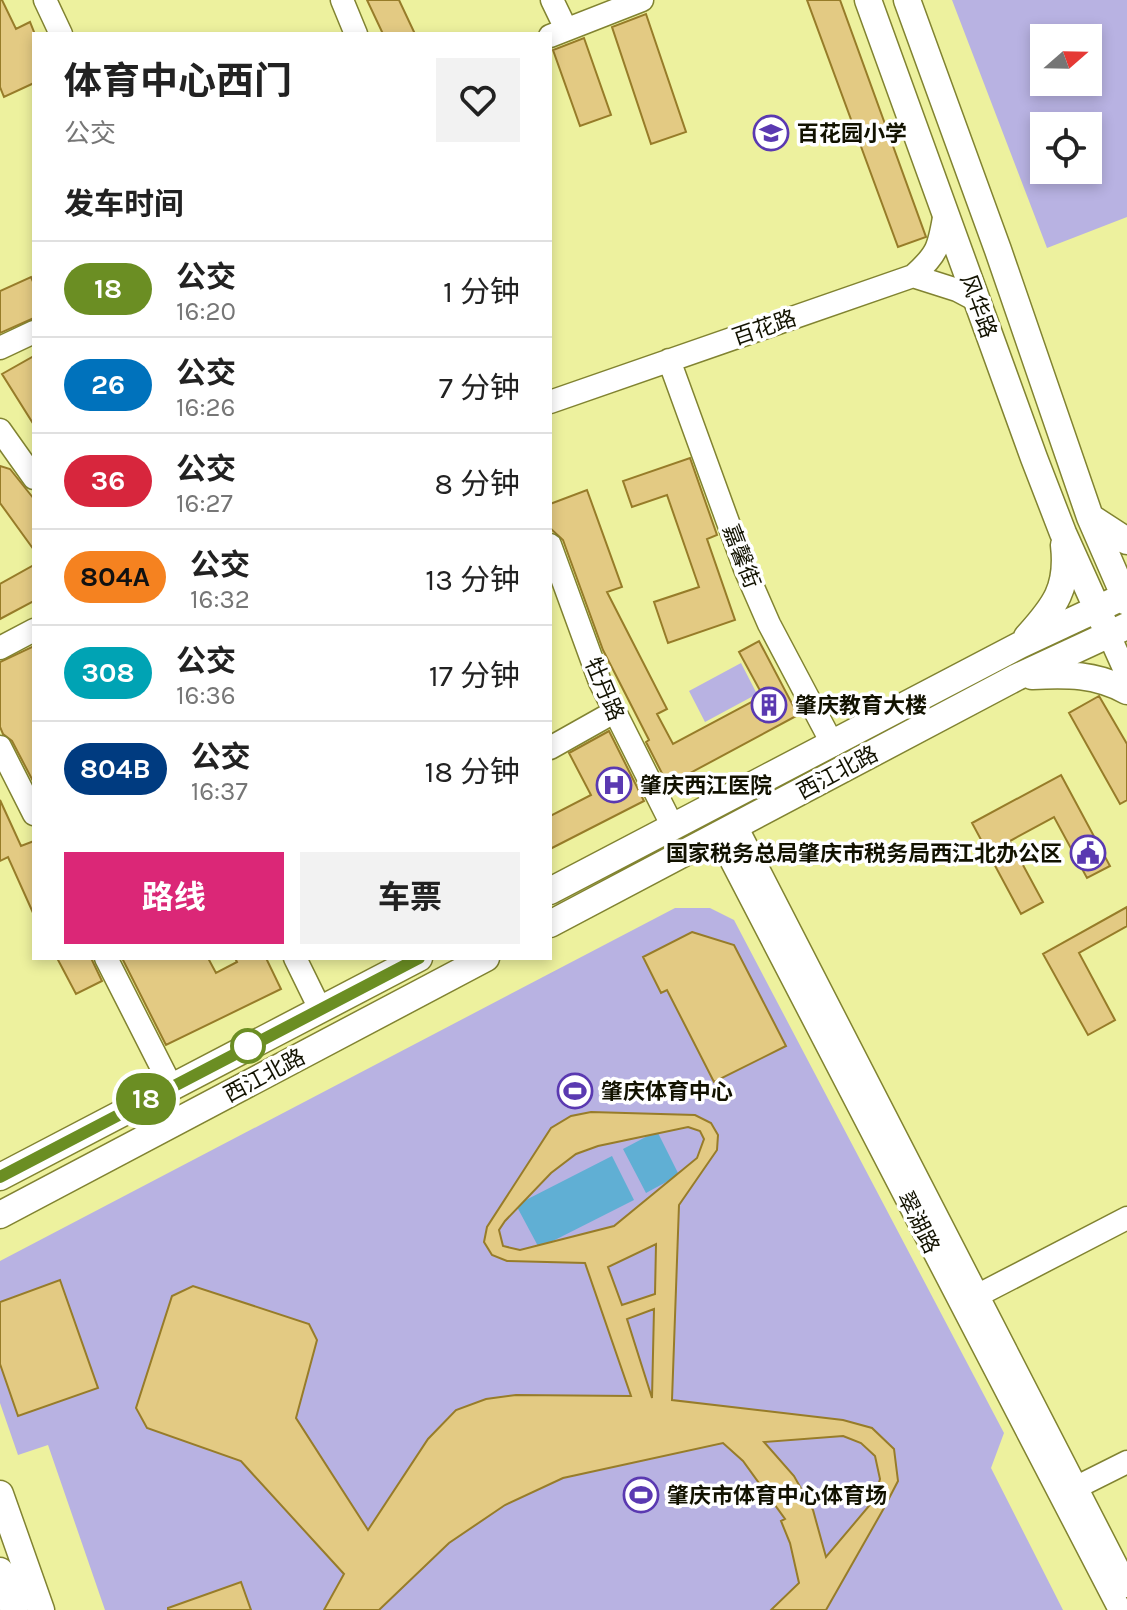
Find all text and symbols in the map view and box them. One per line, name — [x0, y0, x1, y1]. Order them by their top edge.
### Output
north arrow — [1030, 24, 1102, 96]
map controls — [1030, 24, 1102, 184]
button: heart — [436, 58, 520, 142]
text: 体育中心西门 — [64, 59, 292, 104]
button: locate — [1030, 112, 1102, 184]
school or university icon: 百花园小学 — [752, 114, 790, 152]
text: 公交 — [64, 118, 116, 149]
place label: 百花园小学 — [797, 121, 907, 147]
text: 发车时间 — [64, 186, 184, 222]
text: 公交 — [176, 259, 236, 295]
street label: 风华路 — [955, 271, 1002, 342]
text: 18 — [94, 272, 122, 305]
text: 1 分钟 — [443, 274, 520, 310]
text: 16:20 — [176, 296, 236, 327]
street label: 百花路 — [729, 305, 800, 351]
text: 公交 — [176, 355, 236, 391]
text: 26 — [91, 368, 125, 401]
text: 7 分钟 — [439, 370, 520, 406]
text: 16:26 — [176, 392, 235, 423]
text: 公交 — [176, 451, 236, 487]
text: 36 — [91, 464, 125, 497]
text: 8 分钟 — [434, 466, 520, 502]
text: 16:27 — [176, 488, 233, 519]
street label: 嘉馨街 — [717, 521, 765, 592]
text: 公交 — [190, 547, 250, 583]
text: 804A — [80, 560, 150, 593]
text: 13 分钟 — [425, 562, 520, 598]
text: 16:32 — [190, 584, 250, 615]
text: 公交 — [176, 643, 236, 679]
street label: 牡丹路 — [579, 654, 629, 725]
text: 308 — [81, 656, 135, 689]
text: 17 分钟 — [429, 658, 520, 694]
text: 16:36 — [176, 680, 236, 711]
building icon: 肇庆教育大楼 — [750, 686, 788, 724]
place label: 肇庆教育大楼 — [795, 693, 927, 719]
text: 公交 — [191, 739, 251, 775]
street label: 西江北路 — [793, 741, 882, 805]
text: 804B — [80, 752, 151, 785]
text: 18 分钟 — [425, 754, 520, 790]
hospital icon: 肇庆西江医院 — [595, 766, 633, 804]
place label: 肇庆西江医院 — [640, 773, 772, 799]
text: 16:37 — [191, 776, 248, 807]
public building icon: 国家税务总局肇庆市税务局西江北办公区 — [1069, 834, 1107, 872]
place label: 国家税务总局肇庆市税务局西江北办公区 — [666, 841, 1062, 867]
button: 路线 — [64, 852, 284, 944]
button: 车票 — [300, 852, 520, 944]
unlabelled marker — [231, 1029, 265, 1063]
street label: 西江北路 — [220, 1044, 309, 1108]
sports icon: 肇庆体育中心 — [556, 1072, 594, 1110]
line badge: 18 — [110, 1073, 182, 1125]
place label: 肇庆体育中心 — [601, 1079, 733, 1105]
text: 18 — [132, 1082, 160, 1115]
street label: 翠湖路 — [892, 1187, 945, 1258]
sports icon: 肇庆市体育中心体育场 — [622, 1476, 660, 1514]
place label: 肇庆市体育中心体育场 — [667, 1483, 887, 1509]

